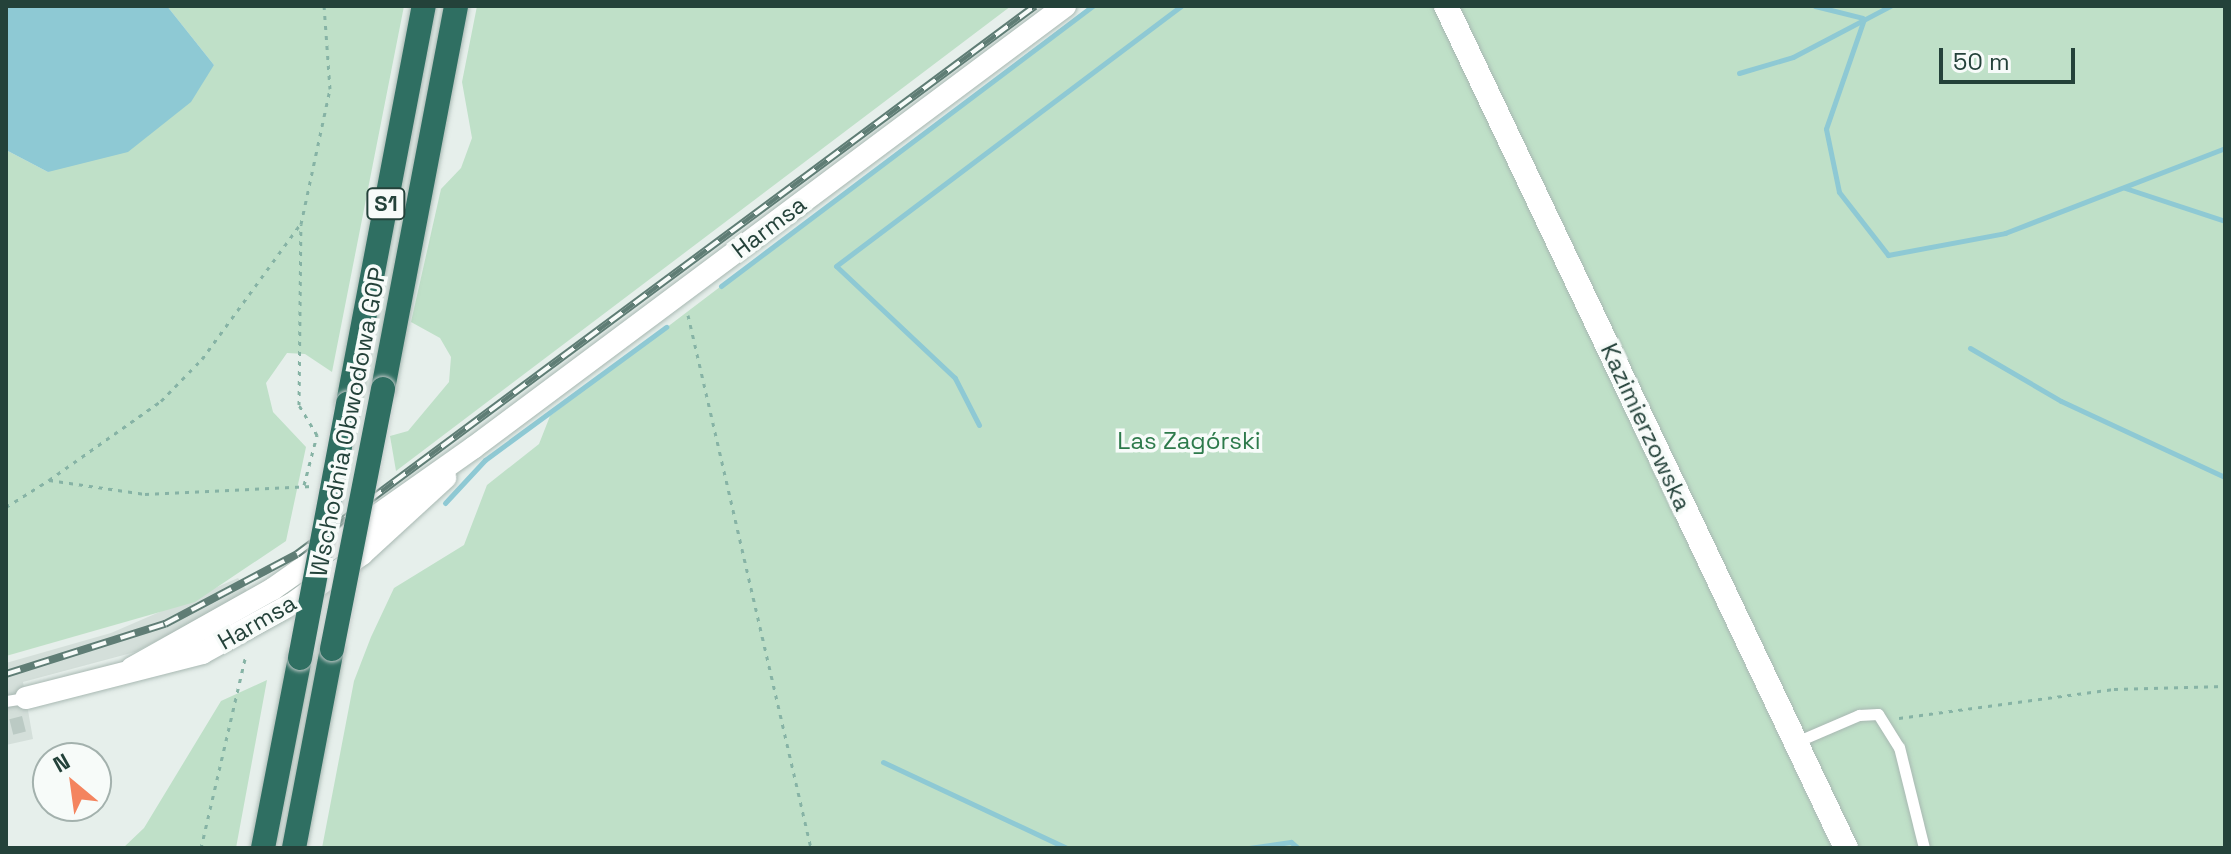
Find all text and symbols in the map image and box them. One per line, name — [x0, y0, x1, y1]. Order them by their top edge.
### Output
scale bar — [1943, 32, 2079, 82]
text: 50 m — [1953, 46, 2010, 77]
road number: S1 — [366, 186, 406, 222]
street label: Harmsa — [726, 190, 812, 264]
street label: Wschodnia Obwodowa GOP — [304, 265, 392, 579]
street label: Kazimierzowska — [1595, 339, 1697, 515]
park label: Las Zagórski — [1117, 427, 1261, 455]
street label: Harmsa — [213, 588, 301, 656]
north arrow — [32, 742, 112, 822]
text: N — [48, 747, 75, 779]

